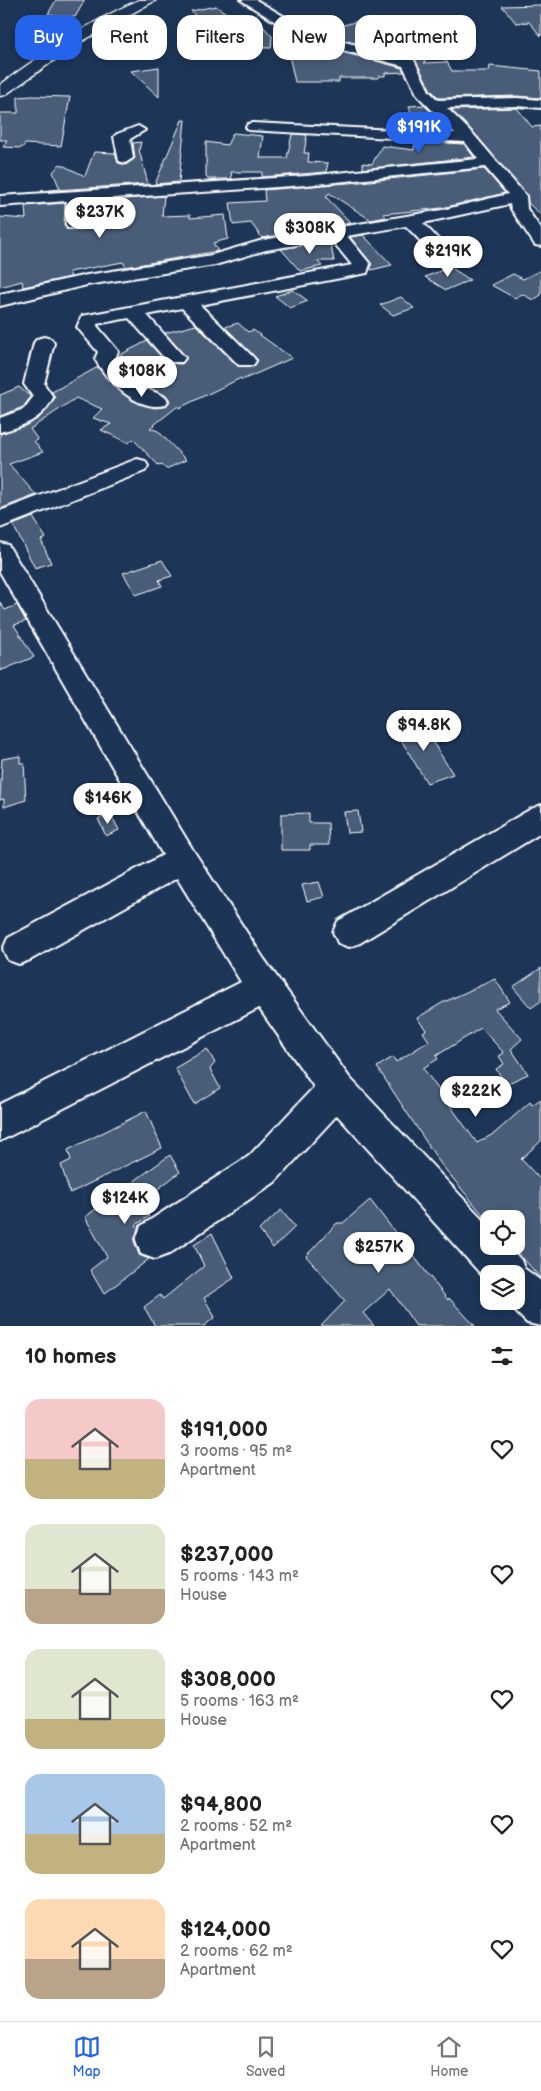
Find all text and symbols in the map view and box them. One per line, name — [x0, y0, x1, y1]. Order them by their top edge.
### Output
chip: Buy — [15, 15, 82, 60]
chip: Rent — [92, 15, 167, 60]
chip: Filters — [177, 15, 263, 60]
chip: New — [273, 15, 345, 60]
chip: Apartment — [355, 15, 476, 60]
pin: $191K — [384, 112, 454, 154]
text: $191K — [397, 118, 441, 137]
pin: $237K — [65, 196, 135, 239]
text: $237K — [76, 203, 124, 222]
pin: $308K — [275, 212, 345, 255]
text: $308K — [285, 219, 335, 238]
pin: $219K — [413, 236, 483, 278]
text: $219K — [425, 242, 471, 261]
pin: $108K — [107, 356, 177, 398]
text: $108K — [118, 362, 166, 381]
pin: $94.8K — [383, 710, 465, 752]
text: $94.8K — [397, 716, 451, 735]
pin: $146K — [73, 782, 143, 825]
text: $146K — [84, 789, 132, 808]
pin: $222K — [441, 1076, 511, 1118]
text: $222K — [451, 1082, 501, 1101]
pin: $124K — [90, 1182, 160, 1225]
text: $124K — [102, 1189, 148, 1208]
map controls — [480, 1210, 525, 1310]
button: locate — [480, 1210, 525, 1255]
pin: $257K — [344, 1232, 414, 1274]
text: $257K — [354, 1238, 404, 1257]
button: layers — [480, 1265, 525, 1310]
icon: filters — [488, 1342, 516, 1370]
text: 10 homes — [25, 1344, 116, 1369]
text: $191,000 — [180, 1417, 268, 1442]
icon: home — [65, 1419, 125, 1479]
icon: heart — [488, 1435, 516, 1463]
text: 3 rooms · 95 m² — [180, 1442, 292, 1461]
text: Apartment — [180, 1461, 256, 1480]
text: $237,000 — [180, 1542, 274, 1567]
icon: home — [65, 1544, 125, 1604]
icon: heart — [488, 1560, 516, 1588]
text: 5 rooms · 143 m² — [180, 1567, 299, 1586]
text: House — [180, 1586, 227, 1605]
text: $308,000 — [180, 1667, 276, 1692]
icon: home — [65, 1669, 125, 1729]
icon: heart — [488, 1685, 516, 1713]
text: 5 rooms · 163 m² — [180, 1692, 299, 1711]
text: House — [180, 1711, 227, 1730]
text: $94,800 — [180, 1792, 262, 1817]
icon: home — [65, 1794, 125, 1854]
icon: heart — [488, 1810, 516, 1838]
text: 2 rooms · 52 m² — [180, 1817, 292, 1836]
text: Apartment — [180, 1836, 256, 1855]
text: $124,000 — [180, 1917, 271, 1942]
icon: home — [65, 1919, 125, 1979]
icon: heart — [488, 1935, 516, 1963]
text: 2 rooms · 62 m² — [180, 1942, 293, 1961]
text: Apartment — [180, 1961, 256, 1980]
tab: Map — [73, 2033, 101, 2080]
tab: Saved — [246, 2033, 285, 2080]
tab: Home — [430, 2033, 468, 2080]

